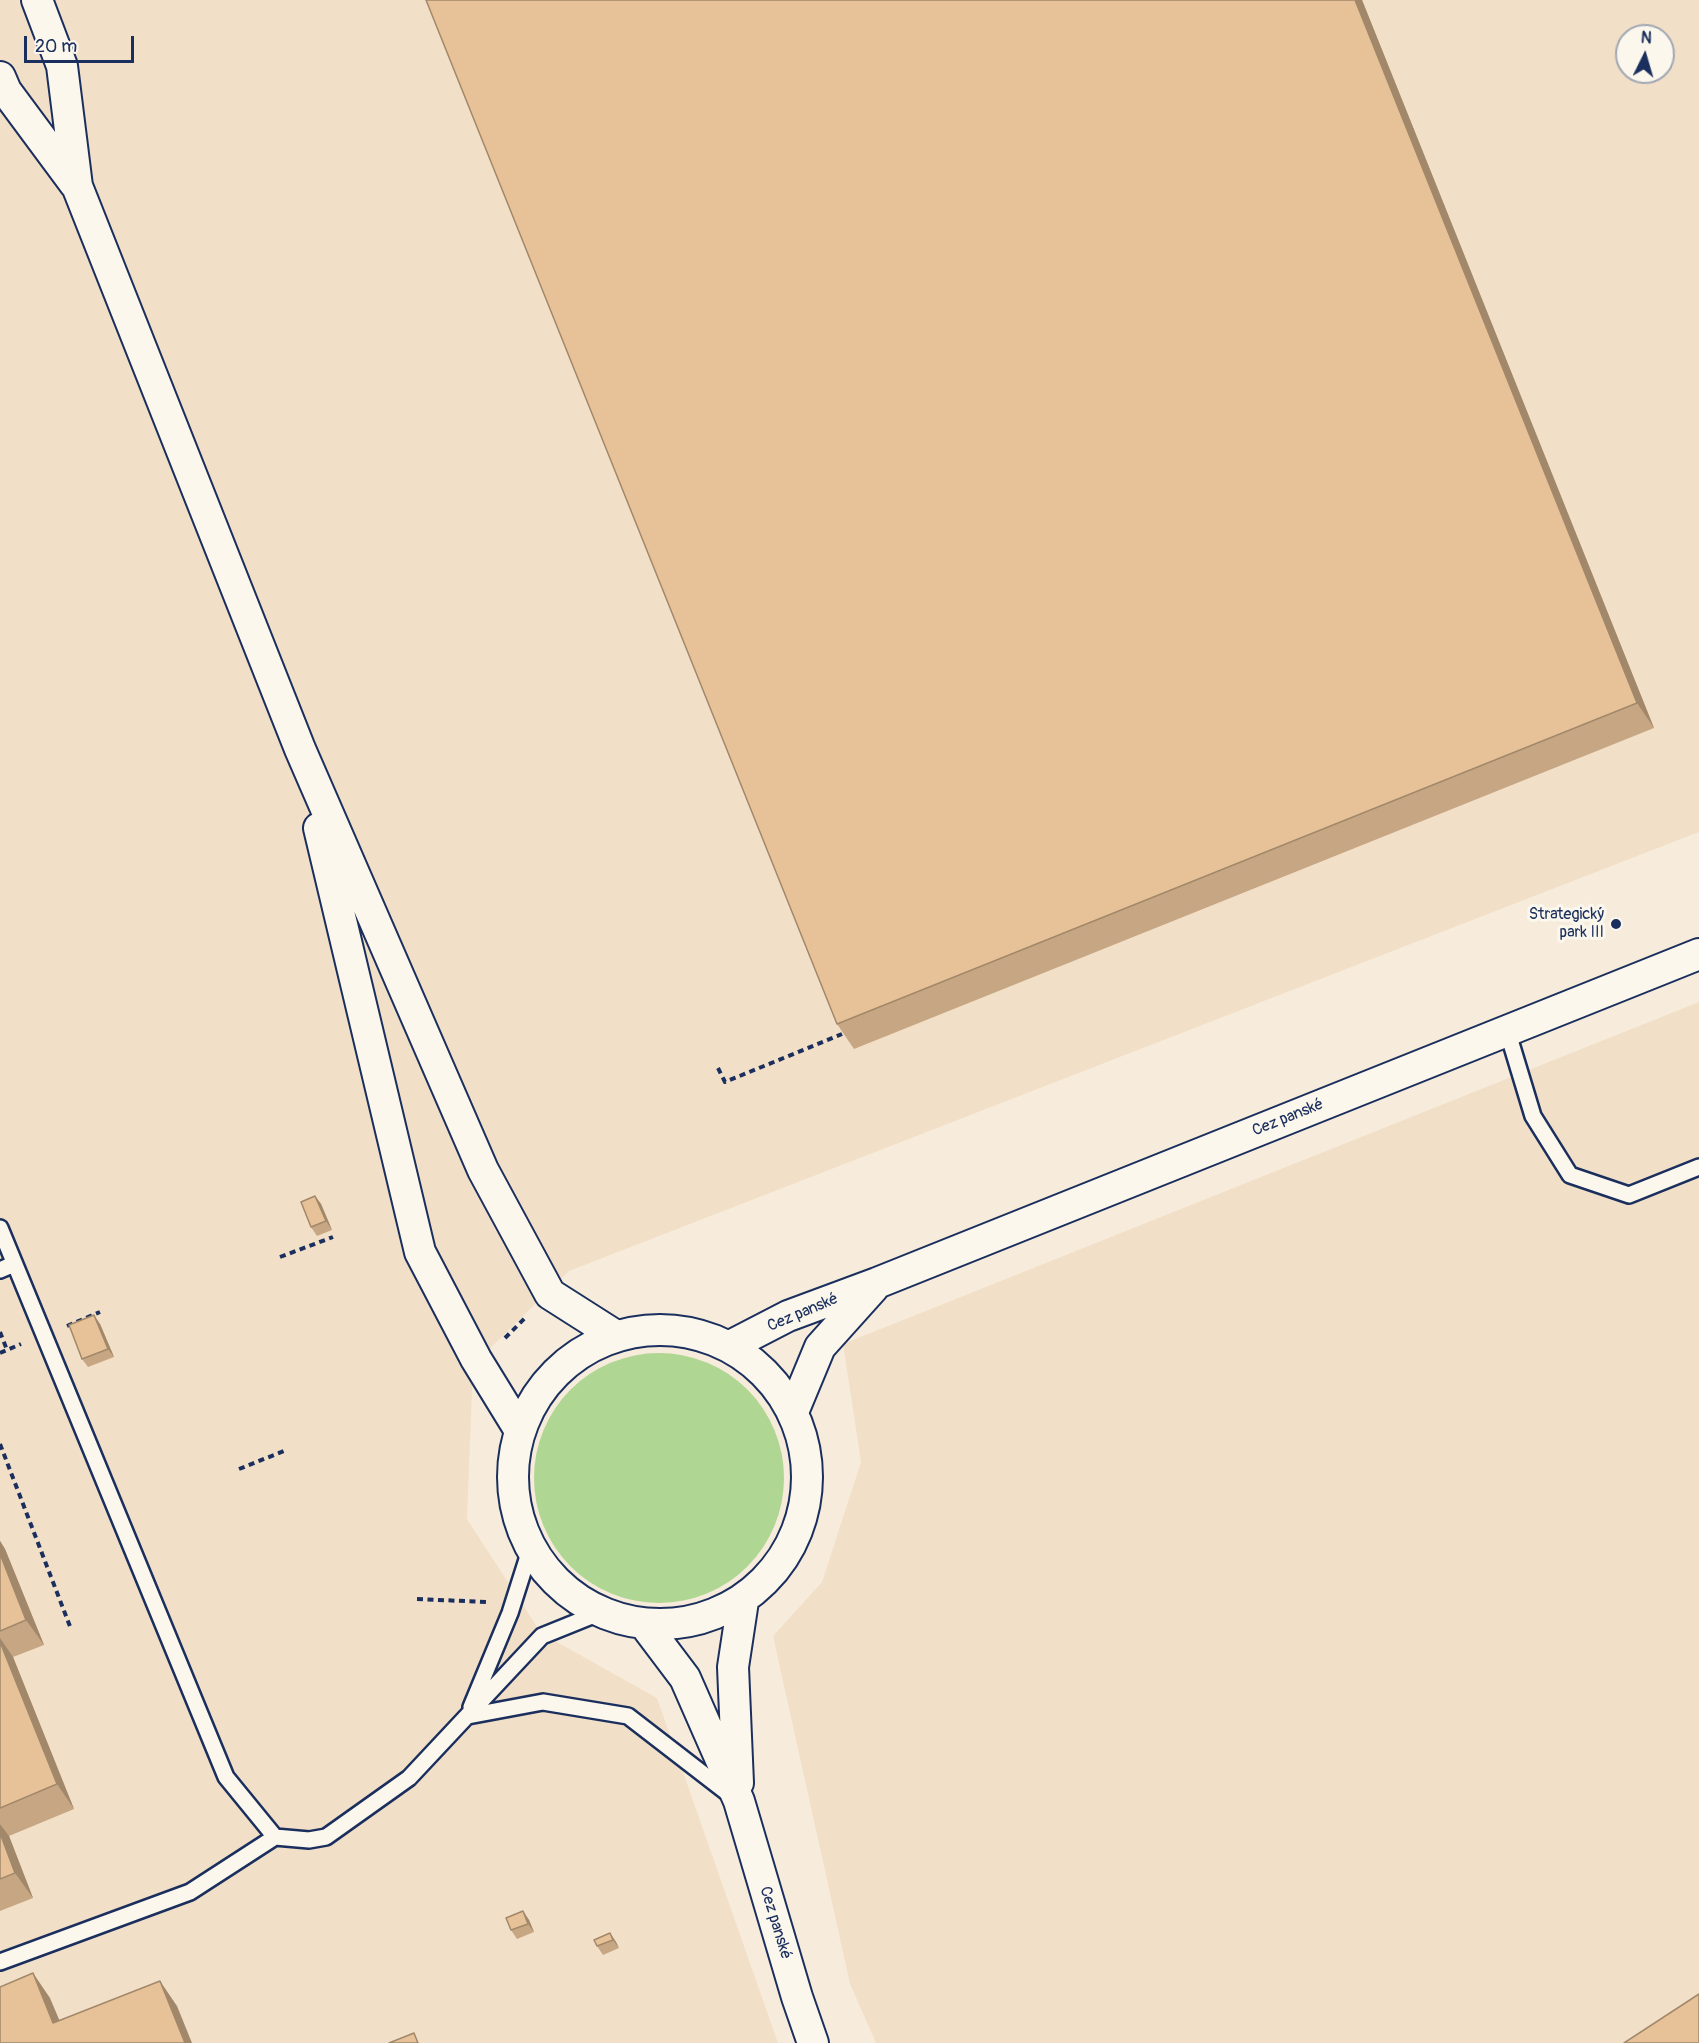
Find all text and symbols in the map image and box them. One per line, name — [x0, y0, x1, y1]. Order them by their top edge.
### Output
scale bar — [27, 24, 136, 62]
north arrow — [1615, 24, 1675, 84]
text: N — [1640, 28, 1653, 48]
text: 20 m — [35, 35, 77, 58]
place label: Strategický park III — [1529, 905, 1604, 943]
marker: Strategický park III — [1609, 917, 1623, 931]
street label: Cez panské — [1250, 1095, 1326, 1141]
street label: Cez panské — [765, 1289, 841, 1337]
street label: Cez panské — [755, 1884, 795, 1962]

